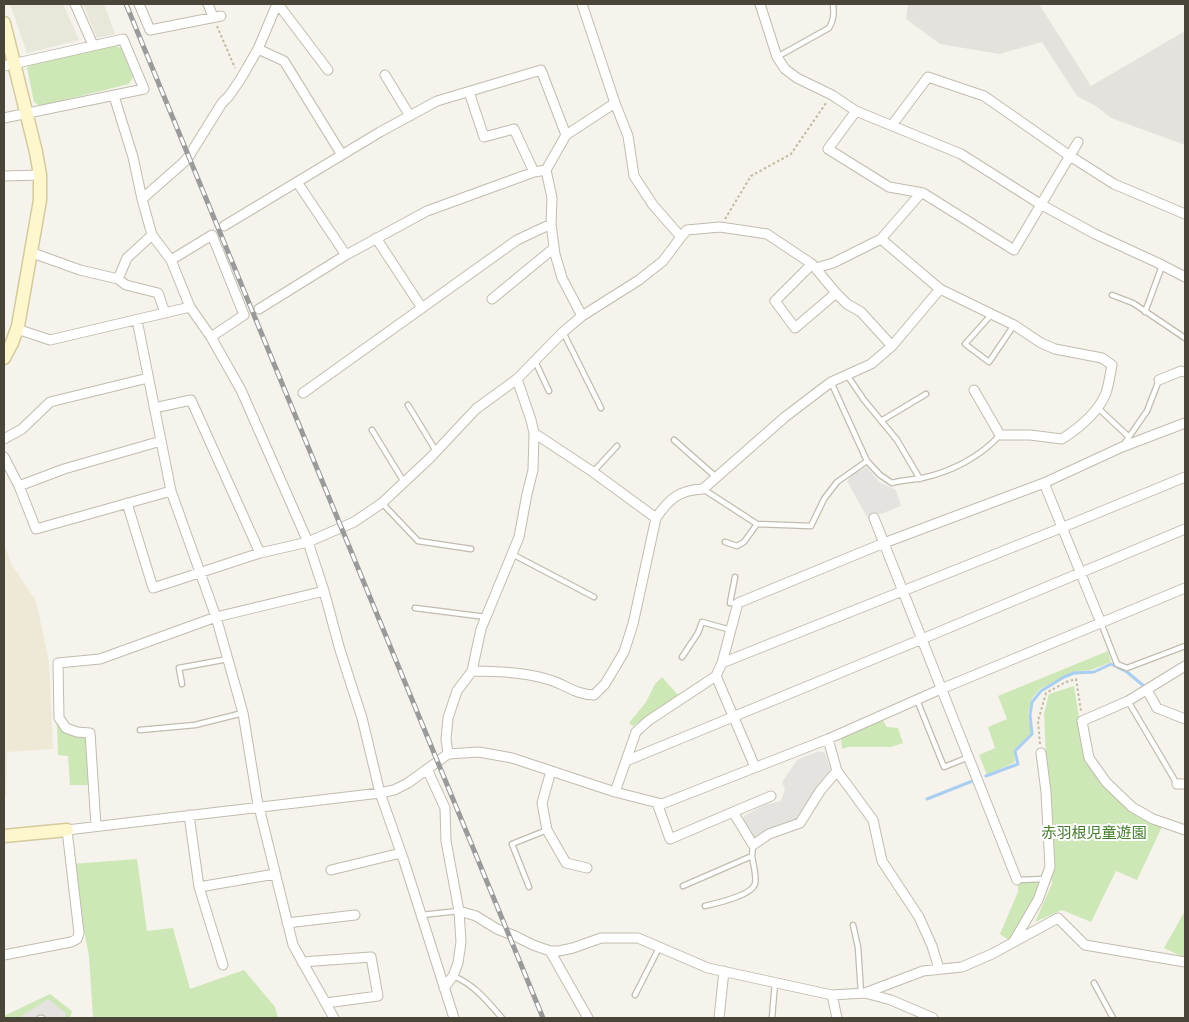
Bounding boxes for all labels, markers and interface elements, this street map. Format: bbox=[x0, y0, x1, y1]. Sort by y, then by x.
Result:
park label: 赤羽根児童遊園 bbox=[1042, 825, 1146, 843]

